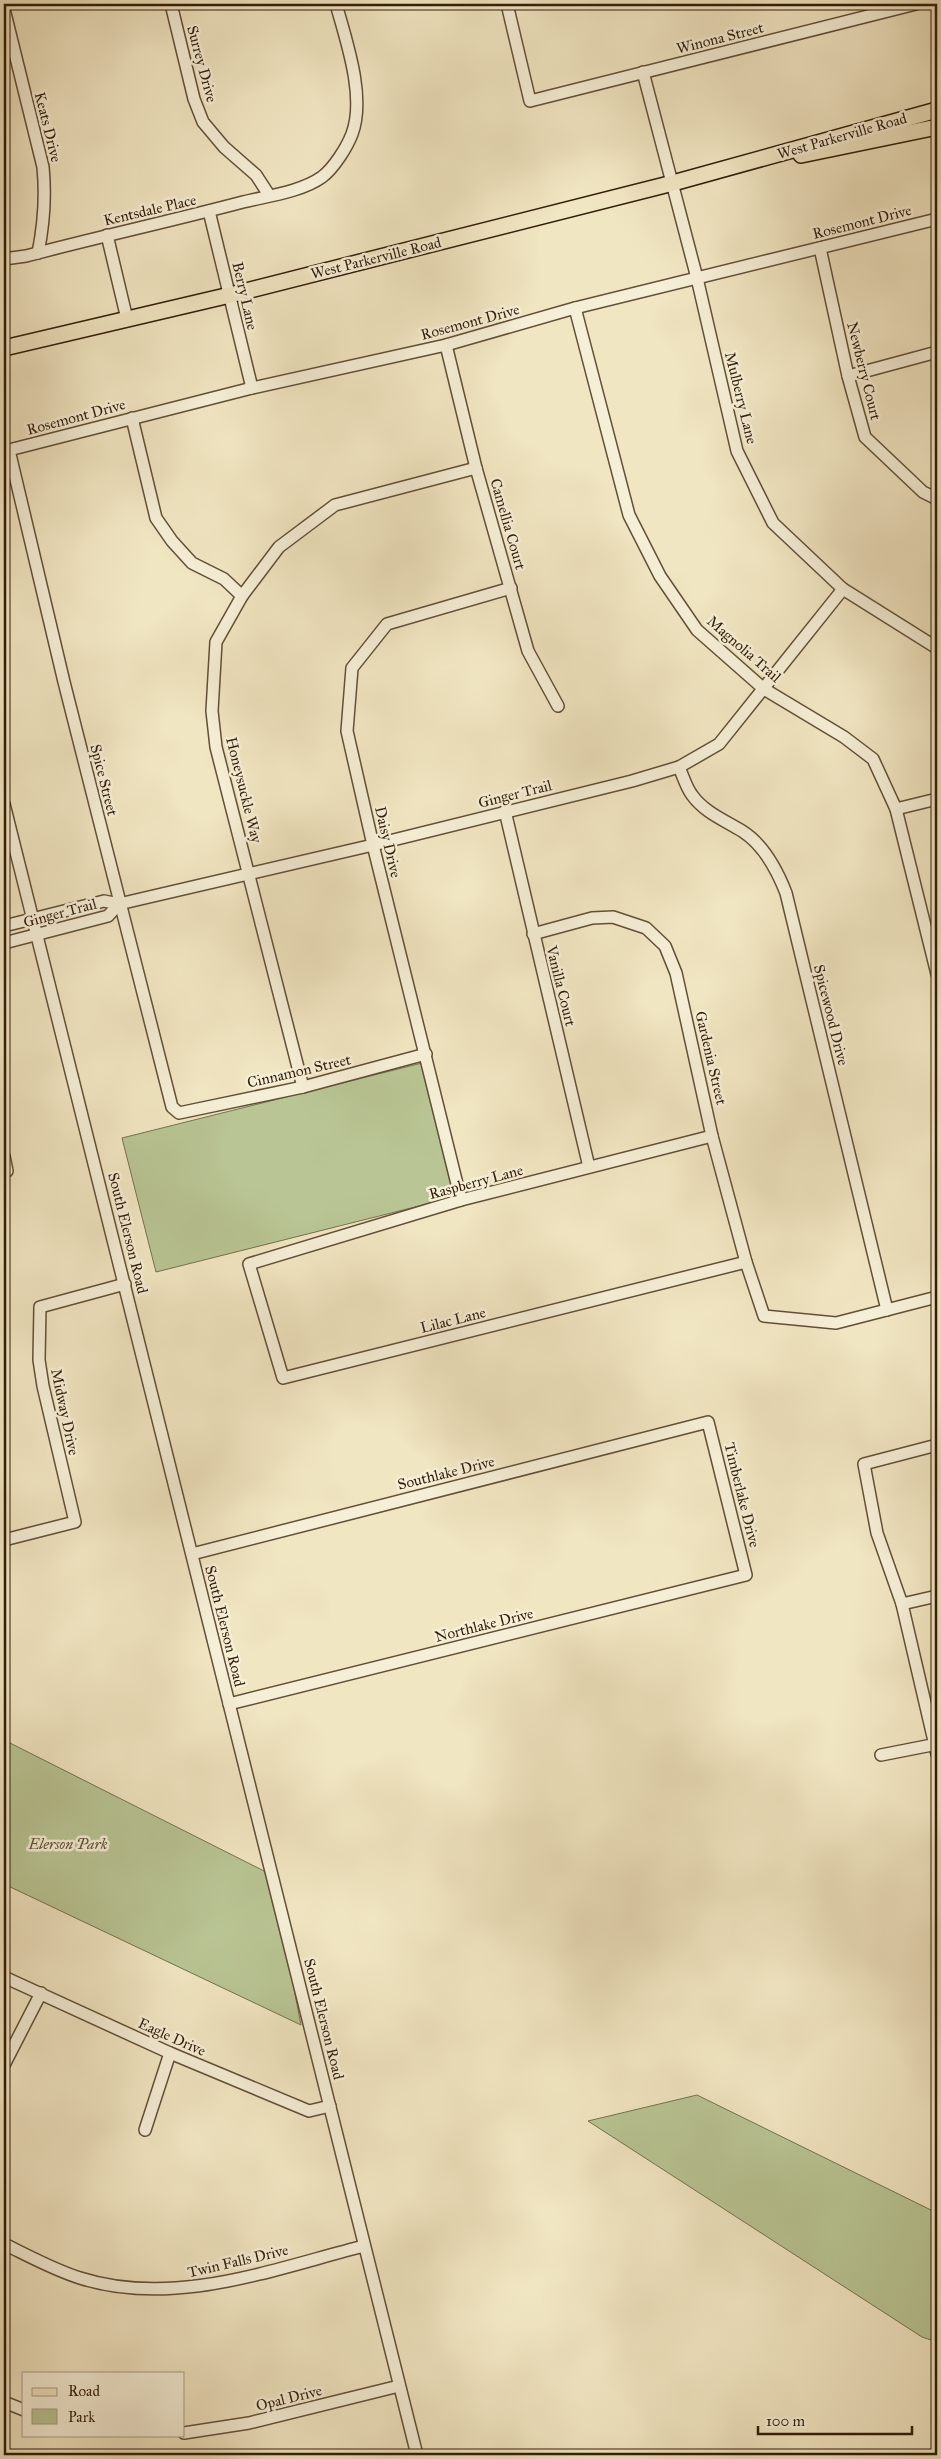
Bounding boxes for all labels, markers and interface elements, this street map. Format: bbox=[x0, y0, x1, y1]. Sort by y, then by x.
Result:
street label: Winona Street bbox=[675, 18, 766, 58]
street label: Surrey Drive bbox=[183, 24, 221, 104]
street label: Keats Drive bbox=[31, 90, 65, 164]
street label: West Parkerville Road bbox=[775, 109, 909, 163]
street label: Kentsdale Place bbox=[102, 191, 198, 229]
street label: Rosemont Drive bbox=[811, 201, 913, 243]
street label: West Parkerville Road bbox=[309, 233, 444, 283]
street label: Berry Lane bbox=[228, 260, 262, 332]
street label: Rosemont Drive bbox=[419, 300, 521, 344]
street label: Newberry Court bbox=[843, 320, 885, 423]
street label: Mulberry Lane bbox=[721, 350, 761, 446]
street label: Rosemont Drive bbox=[25, 395, 127, 439]
street label: Camellia Court bbox=[486, 476, 530, 572]
street label: Magnolia Trail bbox=[703, 612, 785, 687]
street label: Honeysuckle Way bbox=[222, 735, 266, 846]
street label: Spice Street bbox=[86, 742, 122, 818]
street label: Ginger Trail bbox=[476, 776, 555, 812]
street label: Daisy Drive bbox=[371, 805, 405, 879]
street label: Ginger Trail bbox=[21, 894, 100, 931]
street label: Vanilla Court bbox=[542, 943, 580, 1029]
street label: Spicewood Drive bbox=[810, 963, 852, 1067]
street label: Gardenia Street bbox=[691, 1009, 731, 1107]
street label: Cinnamon Street bbox=[245, 1050, 353, 1092]
street label: Raspberry Lane bbox=[427, 1161, 525, 1203]
street label: South Elerson Road bbox=[104, 1171, 152, 1296]
street label: Lilac Lane bbox=[418, 1303, 488, 1337]
street label: Midway Drive bbox=[47, 1367, 83, 1457]
street label: Timberlake Drive bbox=[720, 1441, 764, 1549]
street label: Southlake Drive bbox=[396, 1452, 496, 1494]
street label: South Elerson Road bbox=[201, 1564, 249, 1689]
street label: Northlake Drive bbox=[433, 1604, 535, 1646]
park label: Elerson Park bbox=[28, 1835, 108, 1853]
street label: South Elerson Road bbox=[300, 1957, 348, 2082]
street label: Eagle Drive bbox=[135, 2014, 209, 2060]
street label: Twin Falls Drive bbox=[186, 2241, 290, 2281]
legend bbox=[22, 2372, 185, 2436]
street label: Opal Drive bbox=[254, 2381, 324, 2415]
text: Road bbox=[68, 2382, 100, 2400]
scale bar bbox=[758, 2404, 912, 2436]
text: Park bbox=[68, 2408, 95, 2426]
text: 100 m bbox=[766, 2412, 806, 2430]

